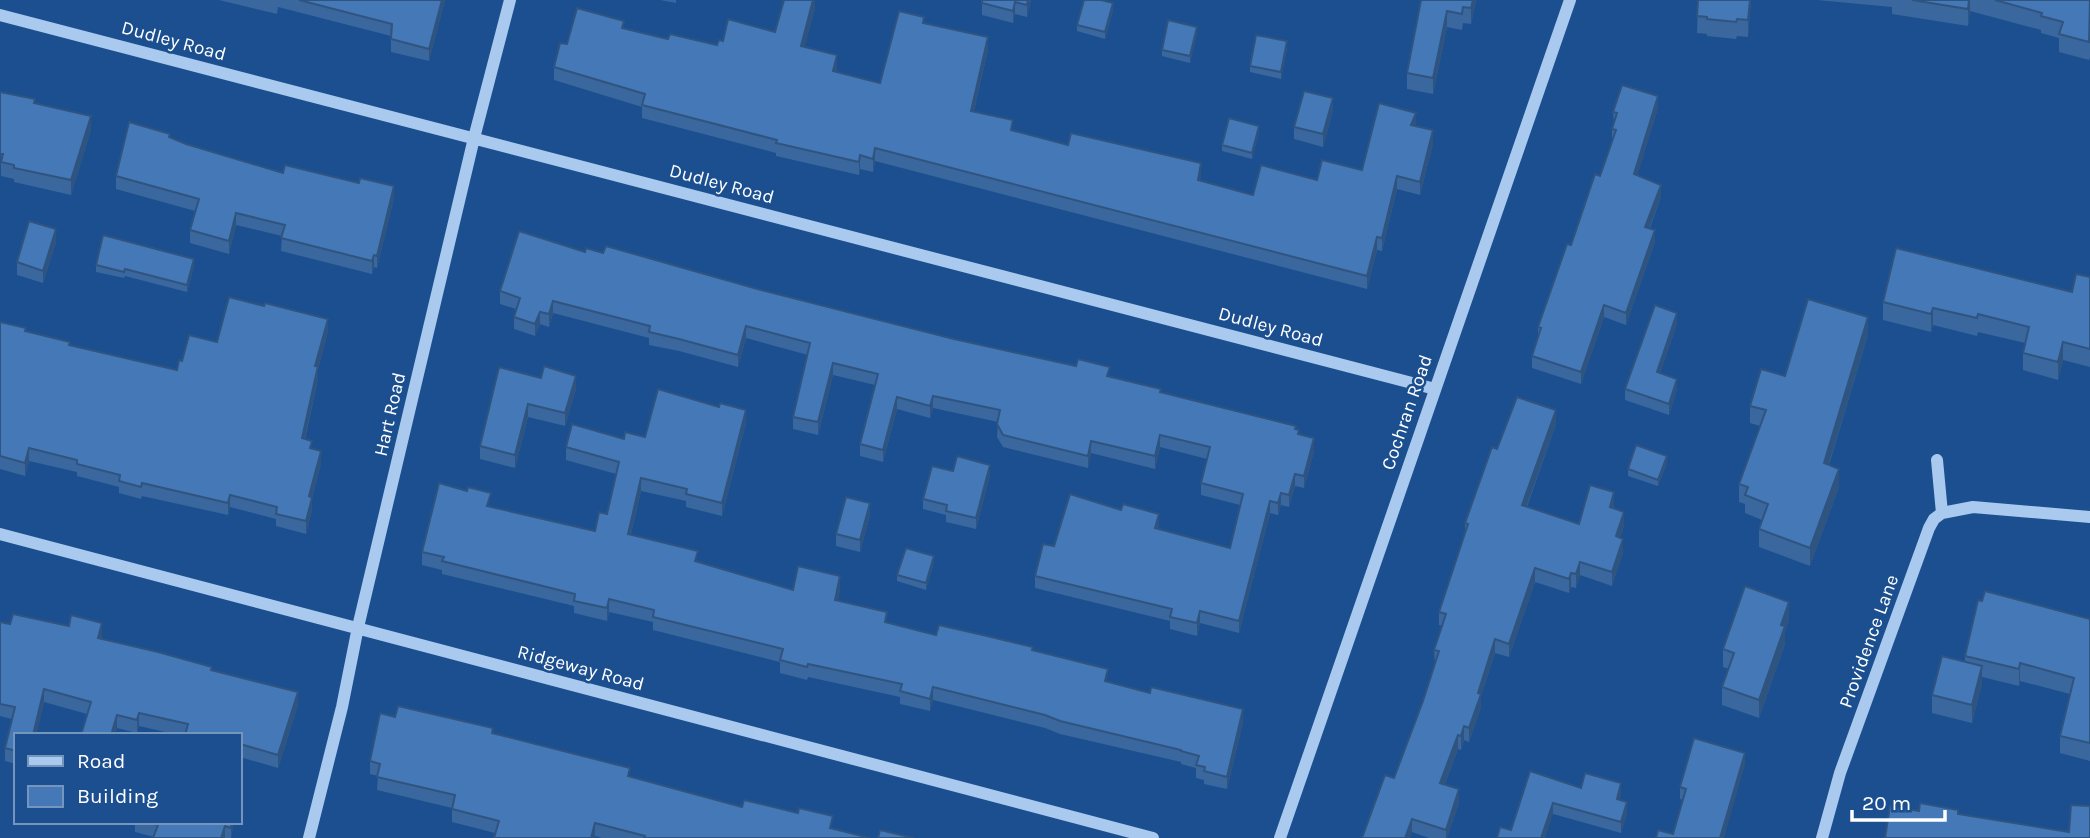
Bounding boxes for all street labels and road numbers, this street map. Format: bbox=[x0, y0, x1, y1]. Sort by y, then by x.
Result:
street label: Dudley Road bbox=[119, 16, 228, 66]
street label: Dudley Road bbox=[667, 159, 776, 209]
street label: Dudley Road bbox=[1216, 302, 1325, 352]
street label: Cochran Road bbox=[1377, 352, 1437, 473]
street label: Hart Road bbox=[370, 370, 410, 458]
street label: Providence Lane bbox=[1835, 572, 1903, 711]
street label: Ridgeway Road bbox=[515, 640, 647, 695]

